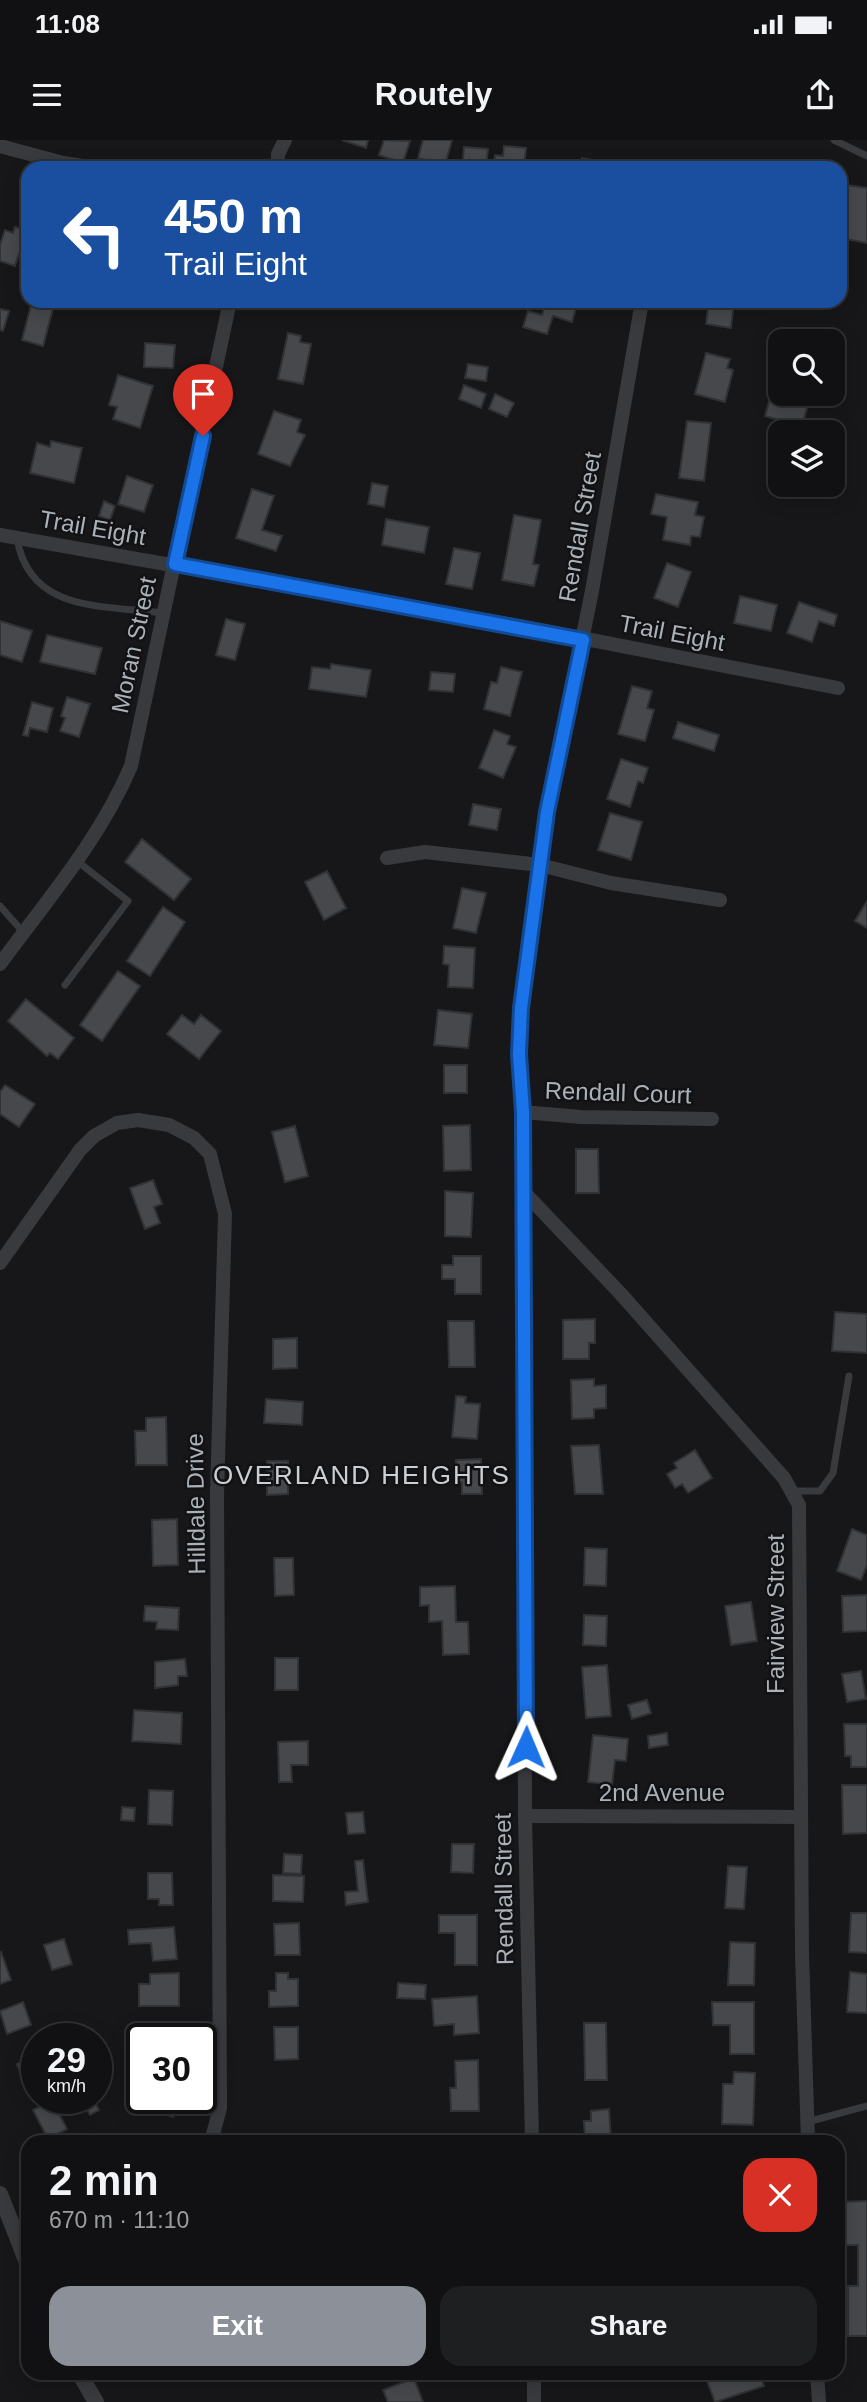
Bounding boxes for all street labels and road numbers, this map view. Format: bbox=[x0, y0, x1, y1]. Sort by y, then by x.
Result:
street label: Rendall Street bbox=[553, 449, 606, 604]
street label: Trail Eight bbox=[38, 505, 149, 550]
street label: Moran Street bbox=[106, 574, 161, 716]
street label: Trail Eight bbox=[617, 609, 728, 656]
street label: Rendall Court bbox=[544, 1076, 692, 1109]
street label: Hilldale Drive bbox=[181, 1433, 210, 1575]
street label: Fairview Street bbox=[762, 1534, 789, 1694]
street label: 2nd Avenue bbox=[599, 1779, 725, 1806]
street label: Rendall Street bbox=[489, 1812, 518, 1965]

